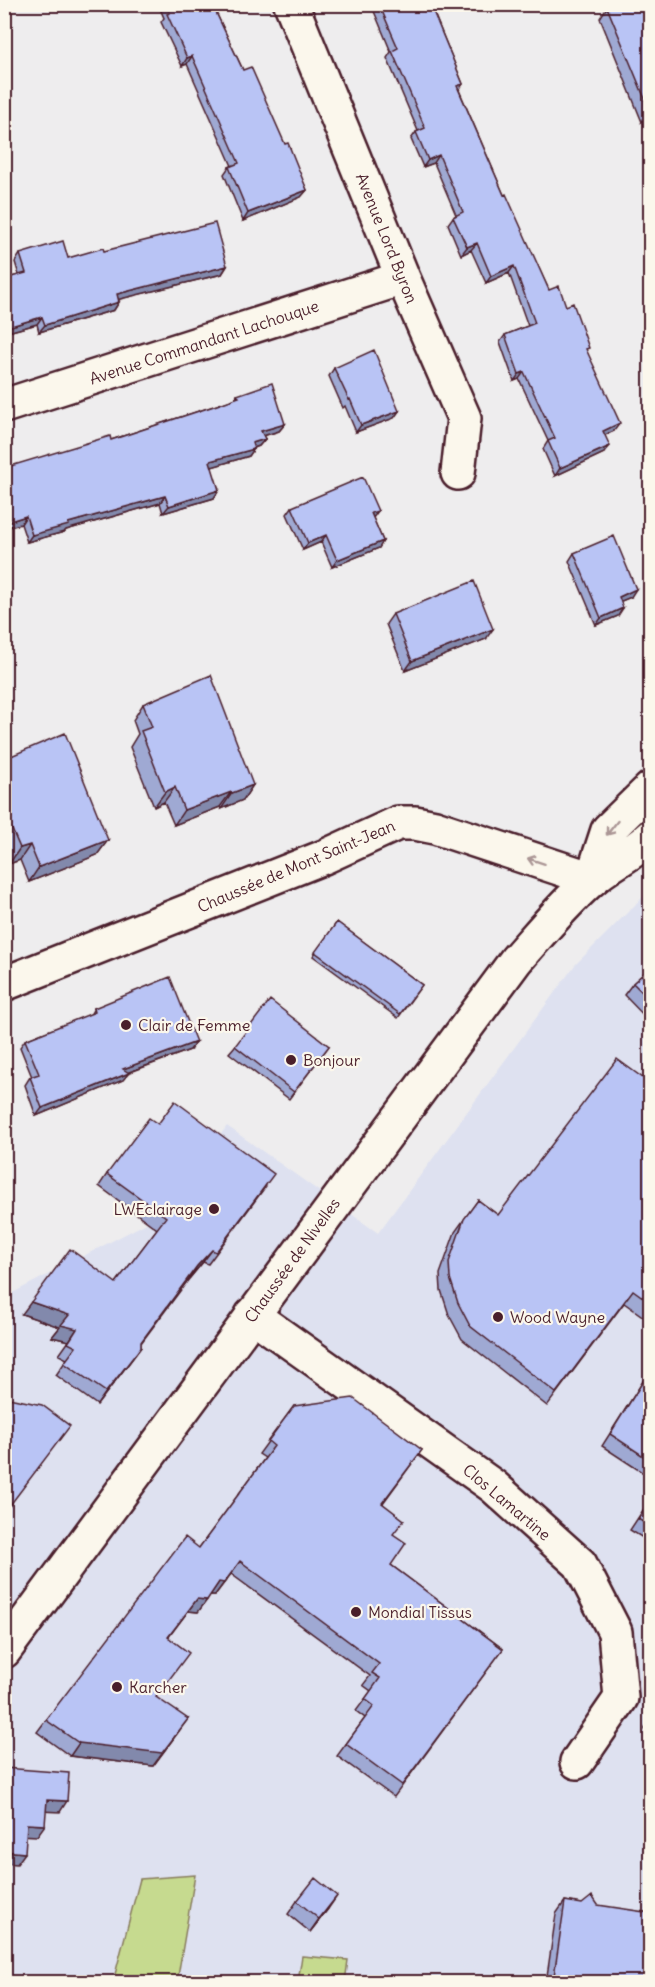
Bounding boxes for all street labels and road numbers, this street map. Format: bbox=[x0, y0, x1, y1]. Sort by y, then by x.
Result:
street label: Avenue Lord Byron bbox=[352, 170, 422, 306]
street label: Avenue Commandant Lachouque bbox=[87, 295, 321, 389]
street label: Chaussée de Mont Saint-Jean bbox=[194, 815, 398, 917]
street label: Chaussée de Nivelles bbox=[240, 1194, 344, 1326]
street label: Clos Lamartine bbox=[459, 1459, 555, 1545]

